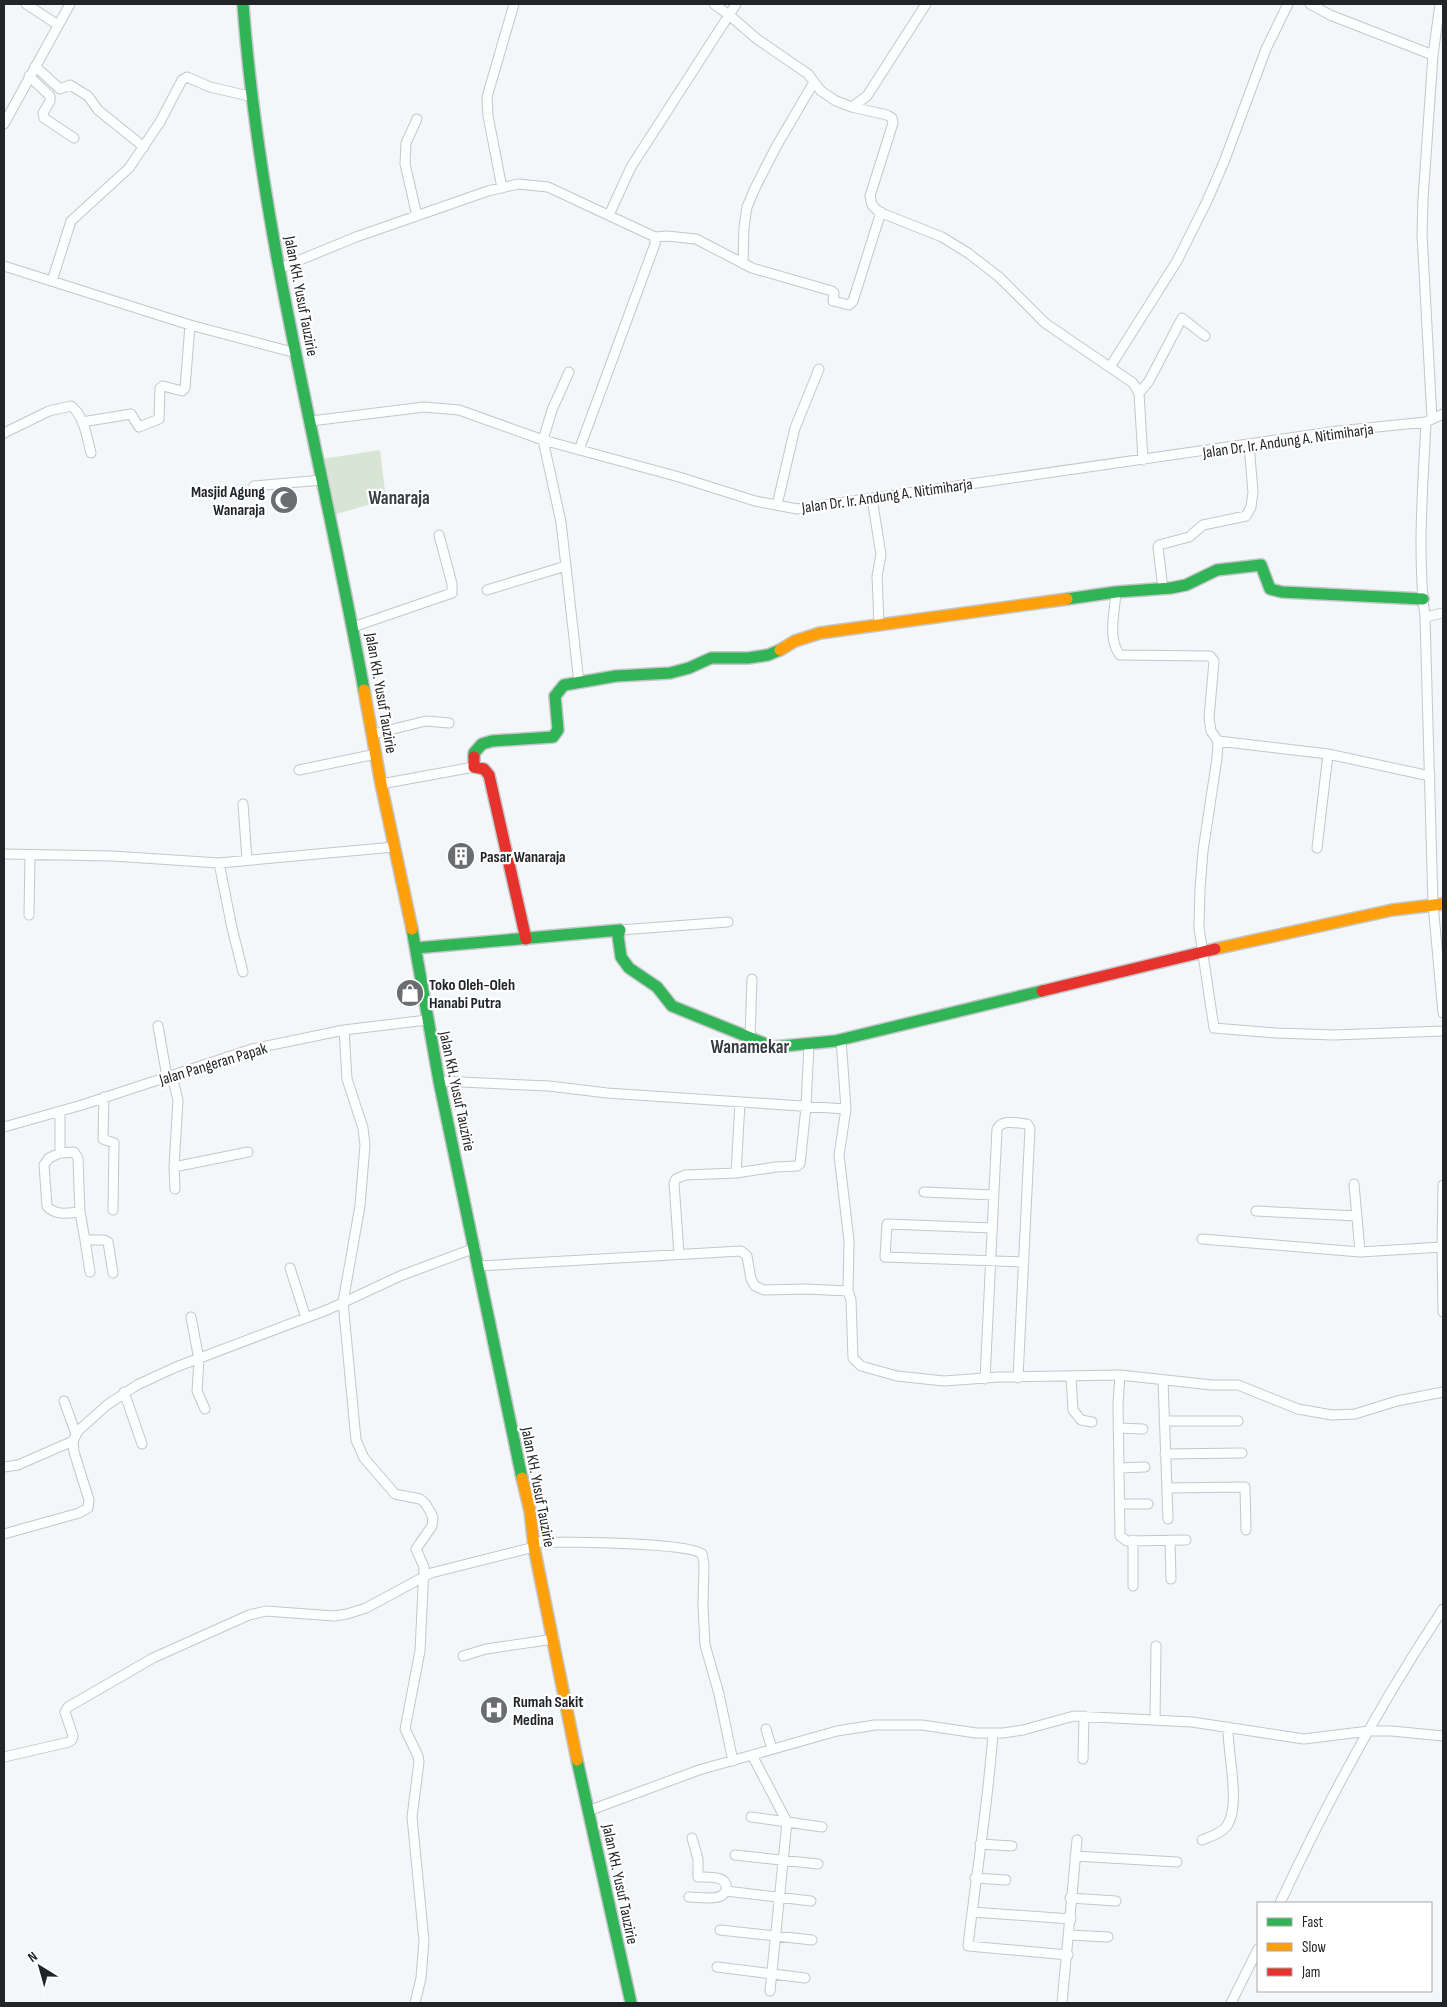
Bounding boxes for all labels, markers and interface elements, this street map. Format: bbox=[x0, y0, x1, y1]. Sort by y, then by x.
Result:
street label: Jalan KH. Yusuf Tauzirie bbox=[279, 234, 322, 358]
street label: Jalan Dr. Ir. Andung A. Nitimiharja bbox=[1201, 420, 1375, 463]
street label: Jalan Dr. Ir. Andung A. Nitimiharja bbox=[800, 475, 974, 518]
place label: Masjid Agung Wanaraja bbox=[191, 483, 265, 520]
mosque icon: Masjid Agung Wanaraja bbox=[269, 485, 299, 515]
district label: Wanaraja bbox=[368, 487, 430, 510]
street label: Jalan KH. Yusuf Tauzirie bbox=[360, 630, 400, 755]
building icon: Pasar Wanaraja bbox=[446, 841, 476, 871]
place label: Pasar Wanaraja bbox=[480, 848, 566, 867]
place label: Toko Oleh-Oleh Hanabi Putra bbox=[429, 976, 515, 1013]
shop icon: Toko Oleh-Oleh Hanabi Putra bbox=[395, 978, 425, 1008]
street label: Jalan KH. Yusuf Tauzirie bbox=[434, 1029, 479, 1153]
district label: Wanamekar bbox=[710, 1036, 790, 1059]
street label: Jalan Pangeran Papak bbox=[156, 1039, 270, 1090]
street label: Jalan KH. Yusuf Tauzirie bbox=[516, 1425, 559, 1549]
place label: Rumah Sakit Medina bbox=[513, 1693, 584, 1730]
hospital icon: Rumah Sakit Medina bbox=[479, 1695, 509, 1725]
street label: Jalan KH. Yusuf Tauzirie bbox=[597, 1822, 642, 1946]
legend bbox=[1257, 1902, 1432, 1992]
text: Fast bbox=[1302, 1913, 1324, 1932]
text: Slow bbox=[1302, 1938, 1326, 1957]
north arrow bbox=[15, 1942, 65, 1992]
text: N bbox=[24, 1948, 41, 1966]
text: Jam bbox=[1301, 1963, 1320, 1982]

